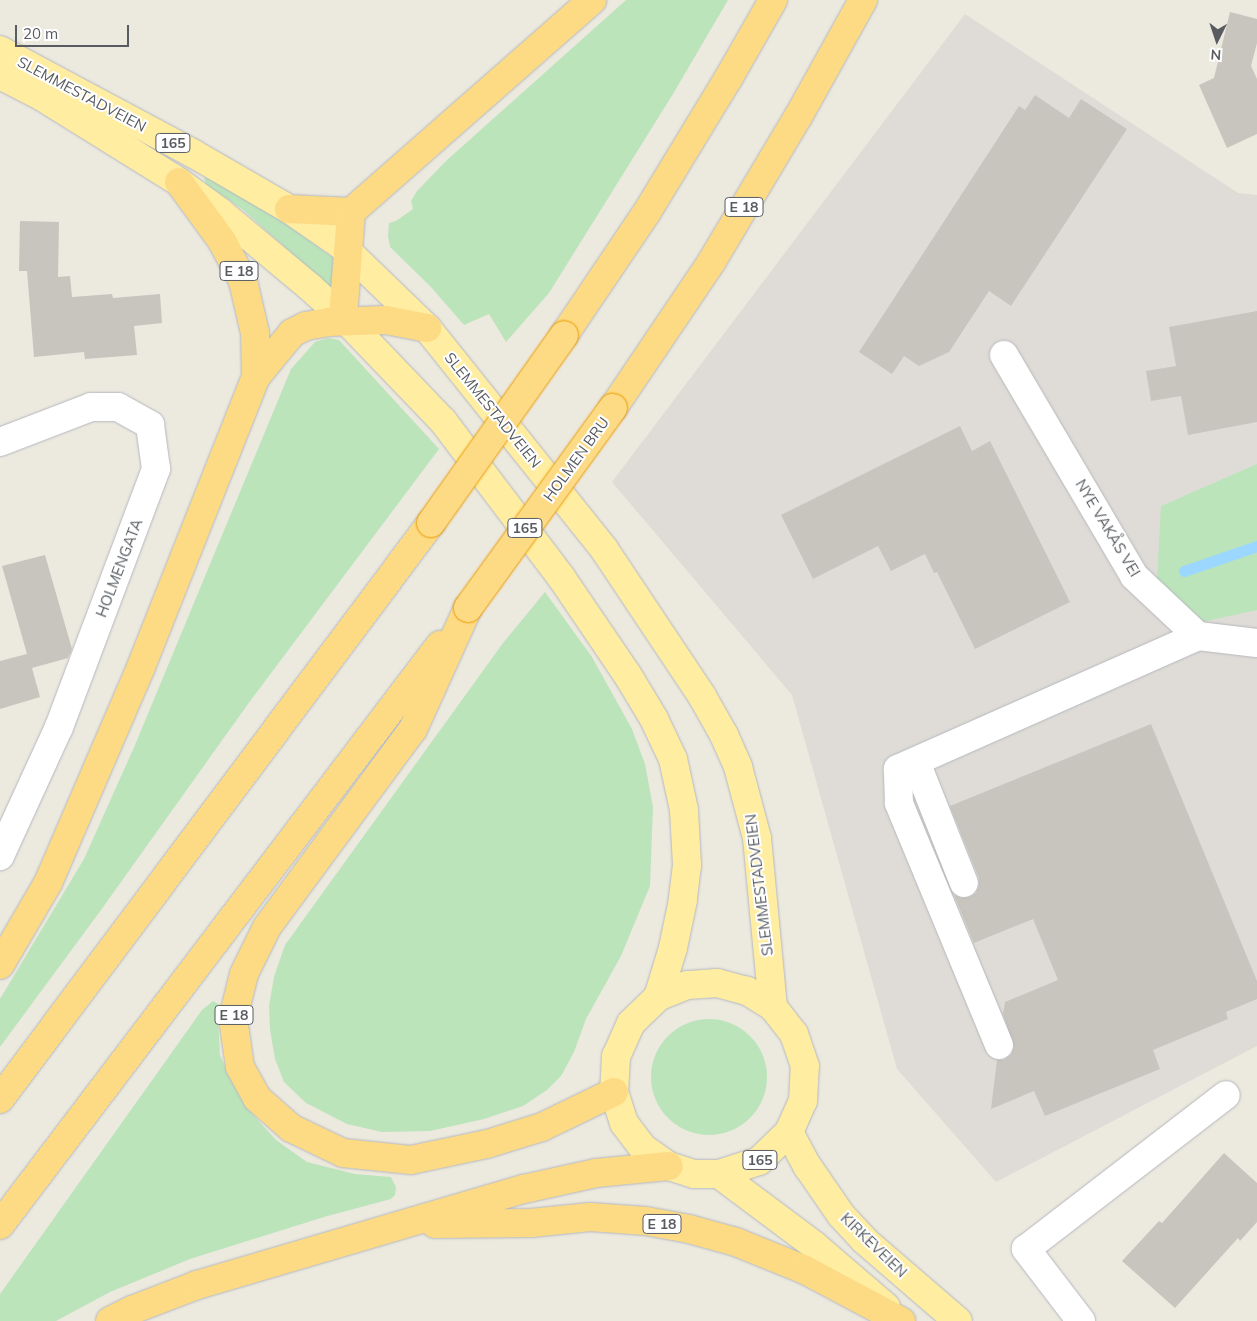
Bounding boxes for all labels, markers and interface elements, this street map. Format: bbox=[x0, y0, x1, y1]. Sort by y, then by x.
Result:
scale bar bbox=[18, 15, 131, 47]
north arrow bbox=[1192, 15, 1242, 65]
text: 20 m bbox=[23, 24, 58, 43]
text: N bbox=[1210, 46, 1222, 64]
street label: SLEMMESTADVEIEN bbox=[15, 52, 149, 136]
road number: 165 bbox=[154, 132, 192, 154]
road number: E 18 bbox=[724, 196, 764, 218]
road number: E 18 bbox=[219, 260, 259, 282]
street label: SLEMMESTADVEIEN bbox=[441, 349, 545, 471]
street label: HOLMEN BRU bbox=[539, 413, 613, 505]
street label: NYE VAKÅS VEI bbox=[1072, 476, 1144, 580]
street label: HOLMENGATA bbox=[92, 516, 146, 620]
road number: 165 bbox=[506, 516, 544, 540]
street label: SLEMMESTADVEIEN bbox=[741, 813, 777, 957]
road number: E 18 bbox=[214, 1004, 254, 1026]
road number: 165 bbox=[741, 1148, 779, 1172]
street label: KIRKEVEIEN bbox=[837, 1209, 911, 1281]
road number: E 18 bbox=[642, 1212, 682, 1236]

